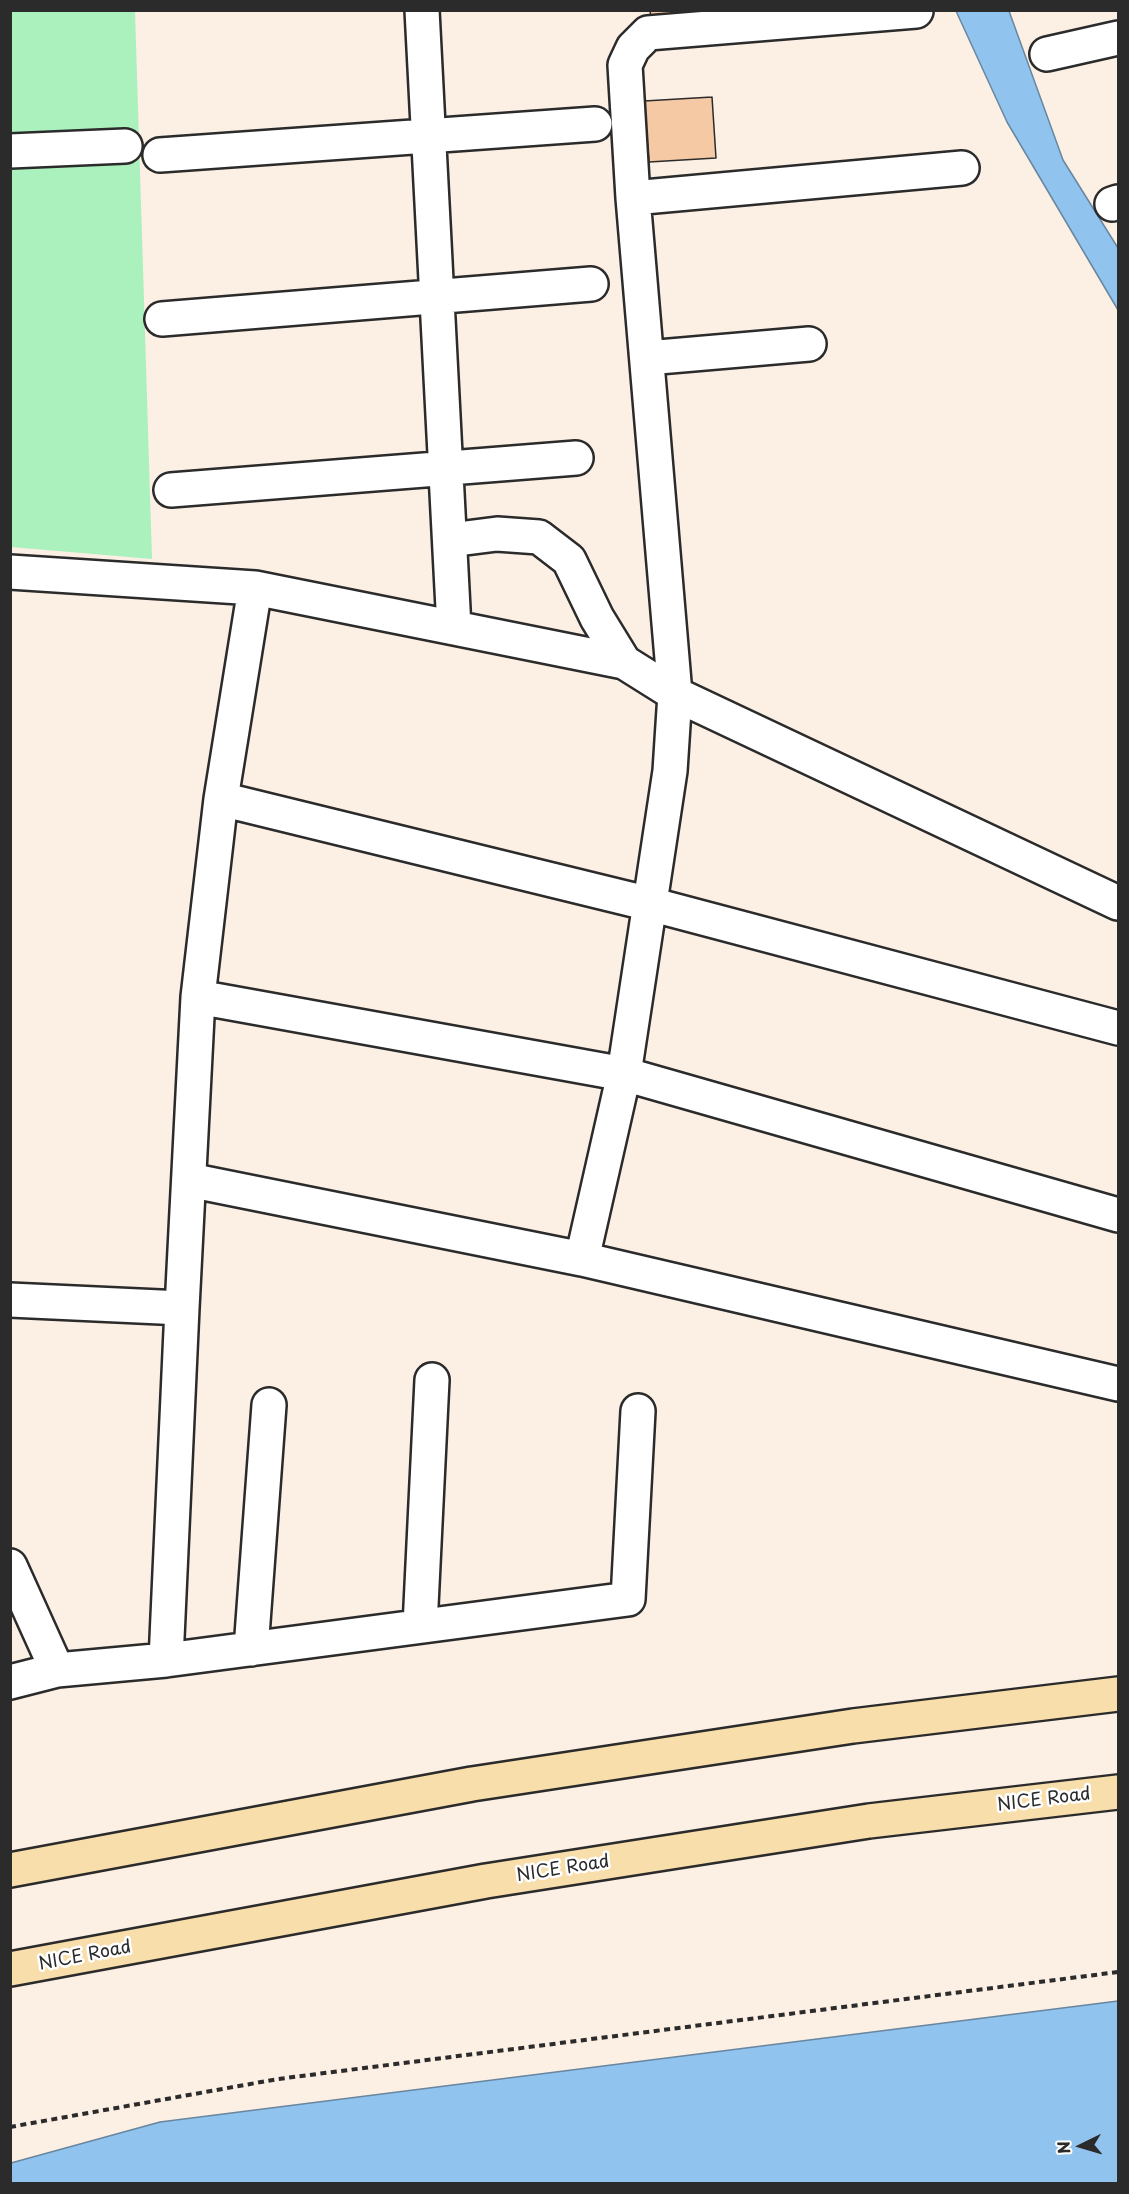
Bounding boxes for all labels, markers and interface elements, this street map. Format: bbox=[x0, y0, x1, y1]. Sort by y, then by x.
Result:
street label: NICE Road bbox=[996, 1784, 1092, 1816]
street label: NICE Road bbox=[515, 1851, 611, 1887]
street label: NICE Road bbox=[37, 1936, 133, 1976]
north arrow bbox=[1051, 2116, 1111, 2176]
text: N bbox=[1051, 2140, 1076, 2155]

